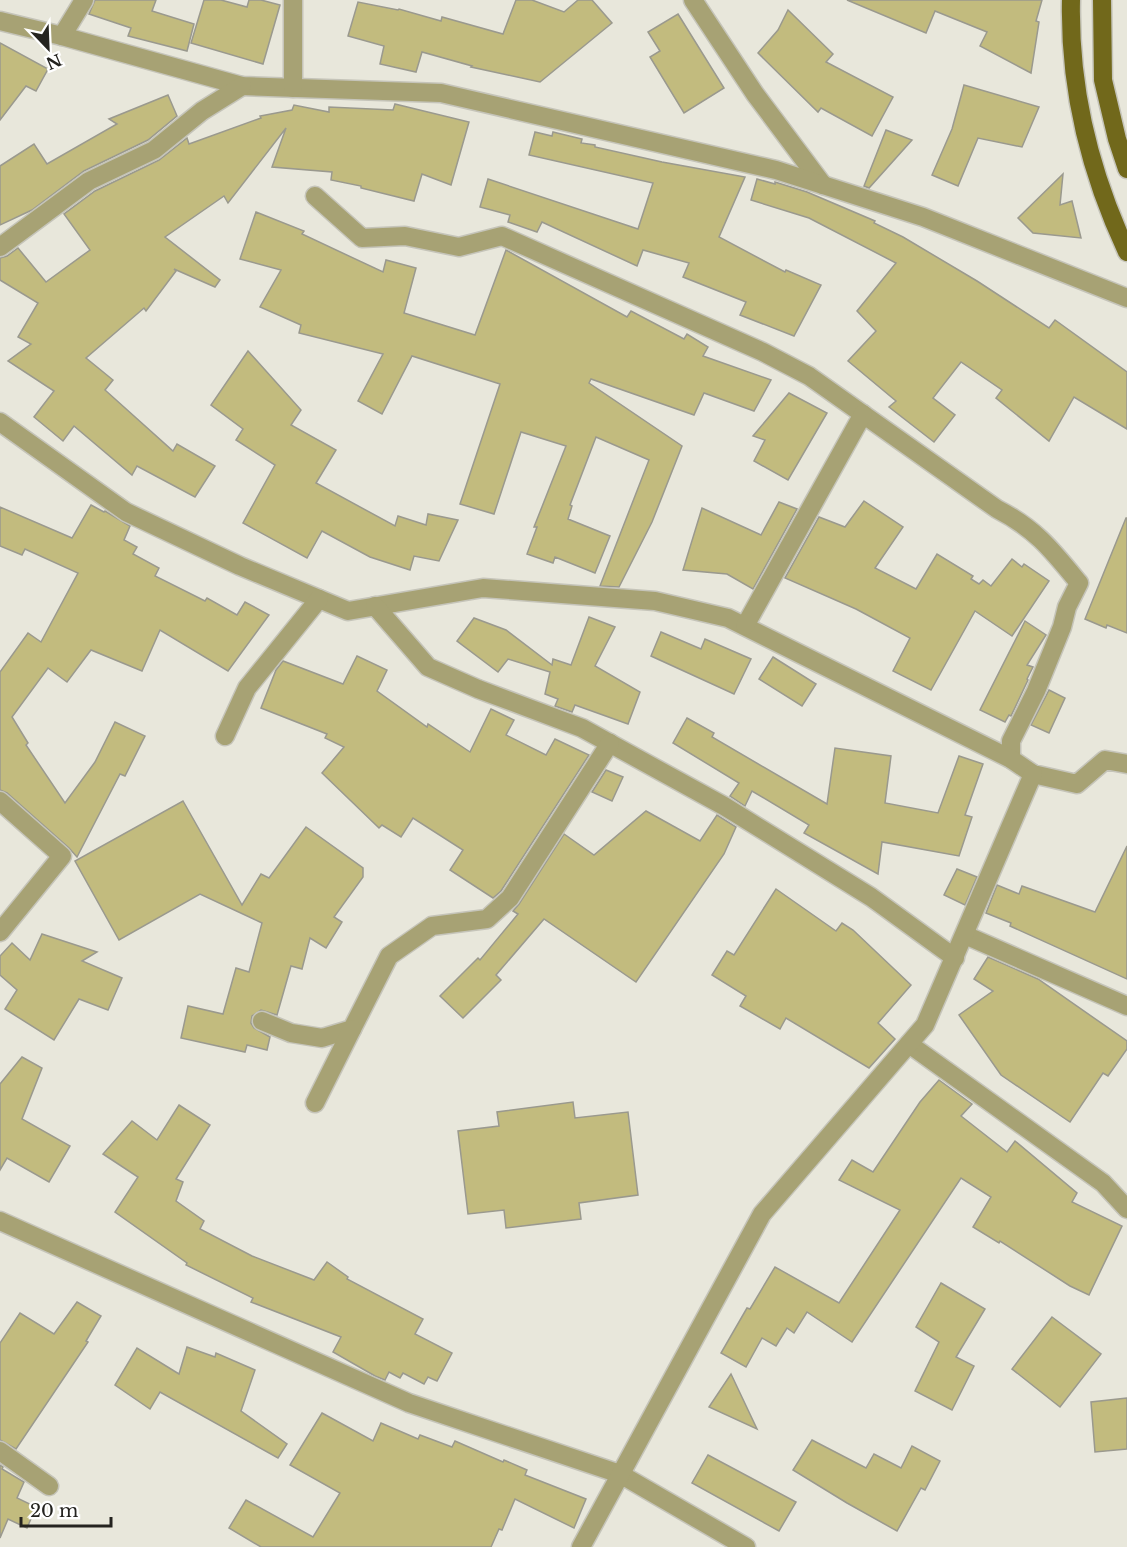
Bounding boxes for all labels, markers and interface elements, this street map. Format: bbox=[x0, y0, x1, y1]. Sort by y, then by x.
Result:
north arrow bbox=[18, 18, 78, 78]
text: N bbox=[43, 50, 65, 74]
scale bar bbox=[21, 1490, 111, 1528]
text: 20 m bbox=[30, 1500, 78, 1522]

